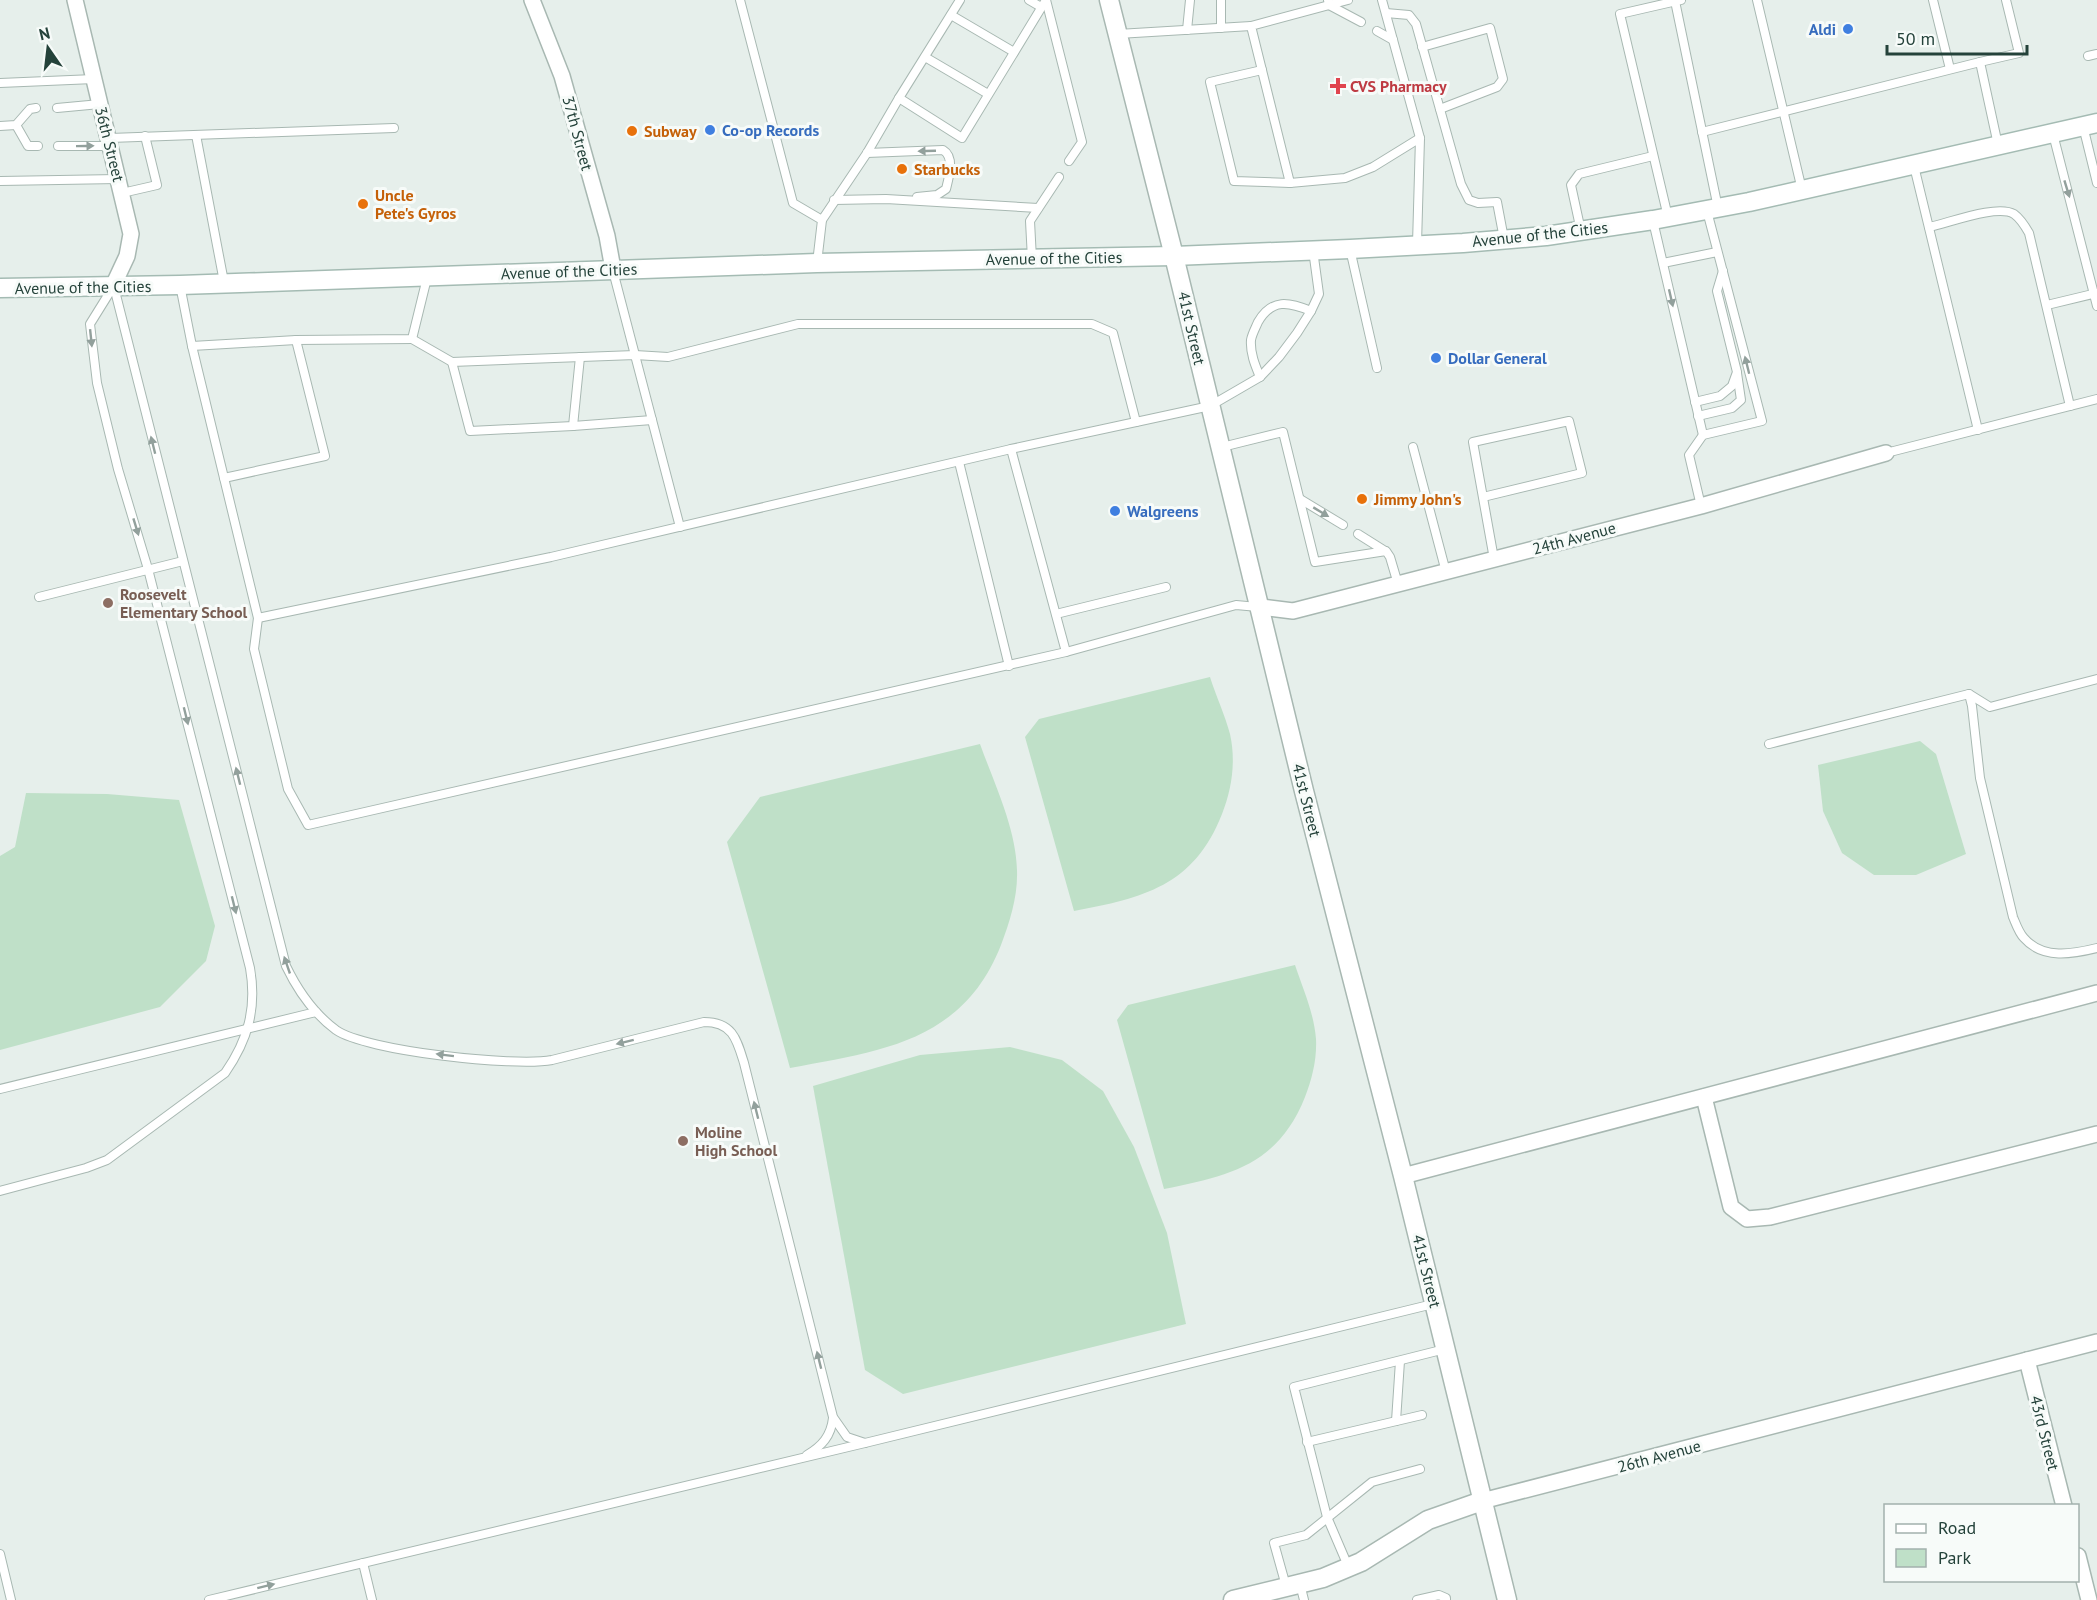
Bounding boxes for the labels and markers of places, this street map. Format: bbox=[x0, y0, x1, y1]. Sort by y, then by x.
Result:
place label: Aldi bbox=[1809, 19, 1836, 39]
marker: Aldi bbox=[1841, 22, 1855, 36]
place label: CVS Pharmacy bbox=[1350, 76, 1447, 96]
marker: CVS Pharmacy bbox=[1331, 79, 1345, 93]
place label: Co-op Records bbox=[722, 120, 819, 140]
place label: Subway bbox=[644, 121, 697, 141]
marker: Co-op Records bbox=[703, 123, 717, 137]
marker: Subway bbox=[625, 124, 639, 138]
place label: Starbucks bbox=[914, 159, 981, 179]
marker: Starbucks bbox=[895, 162, 909, 176]
place label: Uncle Pete's Gyros bbox=[375, 185, 457, 223]
marker: Uncle Pete's Gyros bbox=[356, 197, 370, 211]
place label: Dollar General bbox=[1448, 348, 1547, 368]
marker: Dollar General bbox=[1429, 351, 1443, 365]
place label: Jimmy John's bbox=[1373, 489, 1462, 509]
marker: Jimmy John's bbox=[1355, 492, 1369, 506]
place label: Walgreens bbox=[1127, 501, 1199, 521]
marker: Walgreens bbox=[1108, 504, 1122, 518]
place label: Roosevelt Elementary School bbox=[120, 584, 247, 622]
marker: Roosevelt Elementary School bbox=[101, 596, 115, 610]
place label: Moline High School bbox=[695, 1122, 777, 1160]
marker: Moline High School bbox=[676, 1134, 690, 1148]

